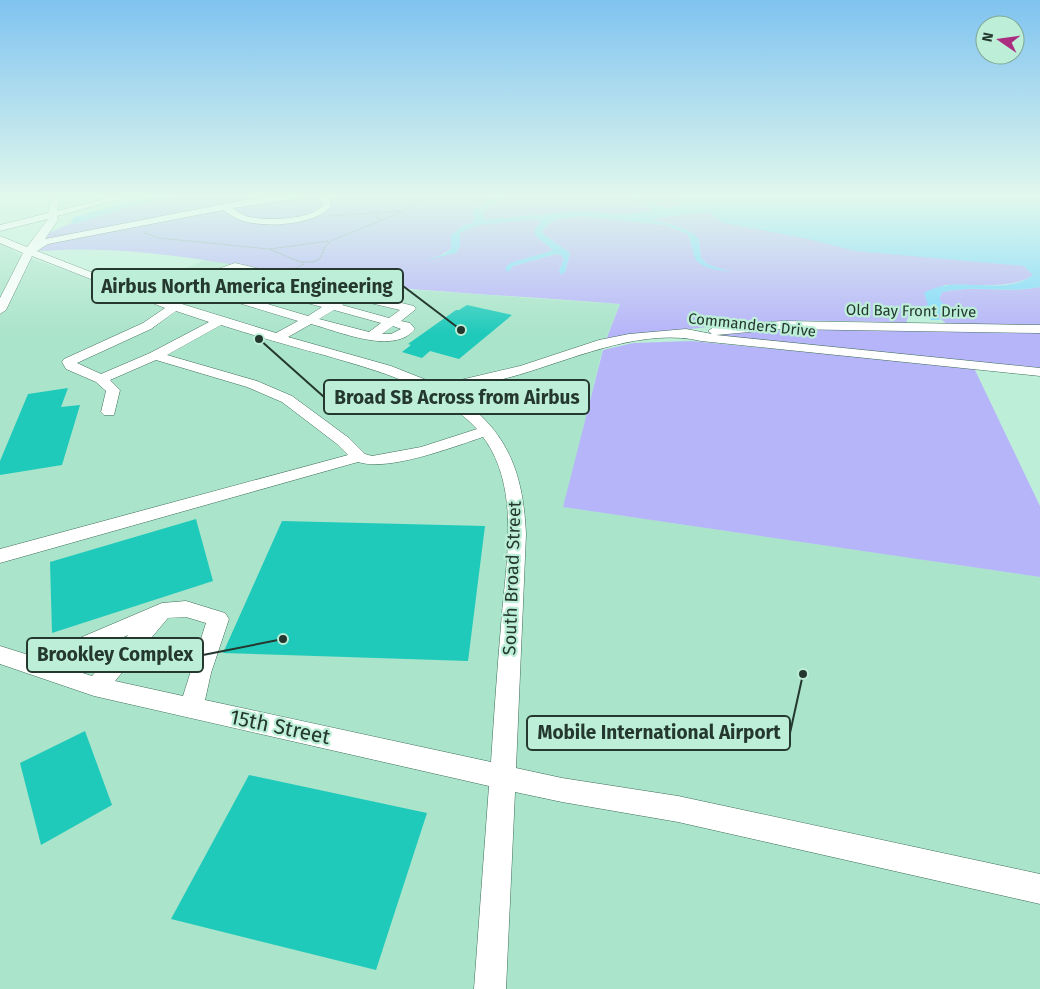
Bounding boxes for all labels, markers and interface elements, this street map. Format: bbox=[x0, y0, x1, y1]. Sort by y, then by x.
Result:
north arrow bbox=[975, 15, 1025, 65]
text: N bbox=[978, 31, 997, 44]
callout: Airbus North America Engineering bbox=[92, 269, 403, 303]
text: Airbus North America Engineering bbox=[100, 275, 393, 298]
street label: Old Bay Front Drive bbox=[846, 301, 976, 321]
street label: Commanders Drive bbox=[687, 309, 817, 341]
callout: Broad SB Across from Airbus bbox=[324, 380, 589, 414]
text: Broad SB Across from Airbus bbox=[334, 386, 580, 409]
street label: South Broad Street bbox=[498, 500, 526, 656]
callout: Brookley Complex bbox=[27, 638, 203, 672]
text: Brookley Complex bbox=[37, 643, 193, 666]
street label: 15th Street bbox=[227, 704, 333, 750]
callout: Mobile International Airport bbox=[527, 716, 790, 750]
text: Mobile International Airport bbox=[538, 721, 781, 744]

